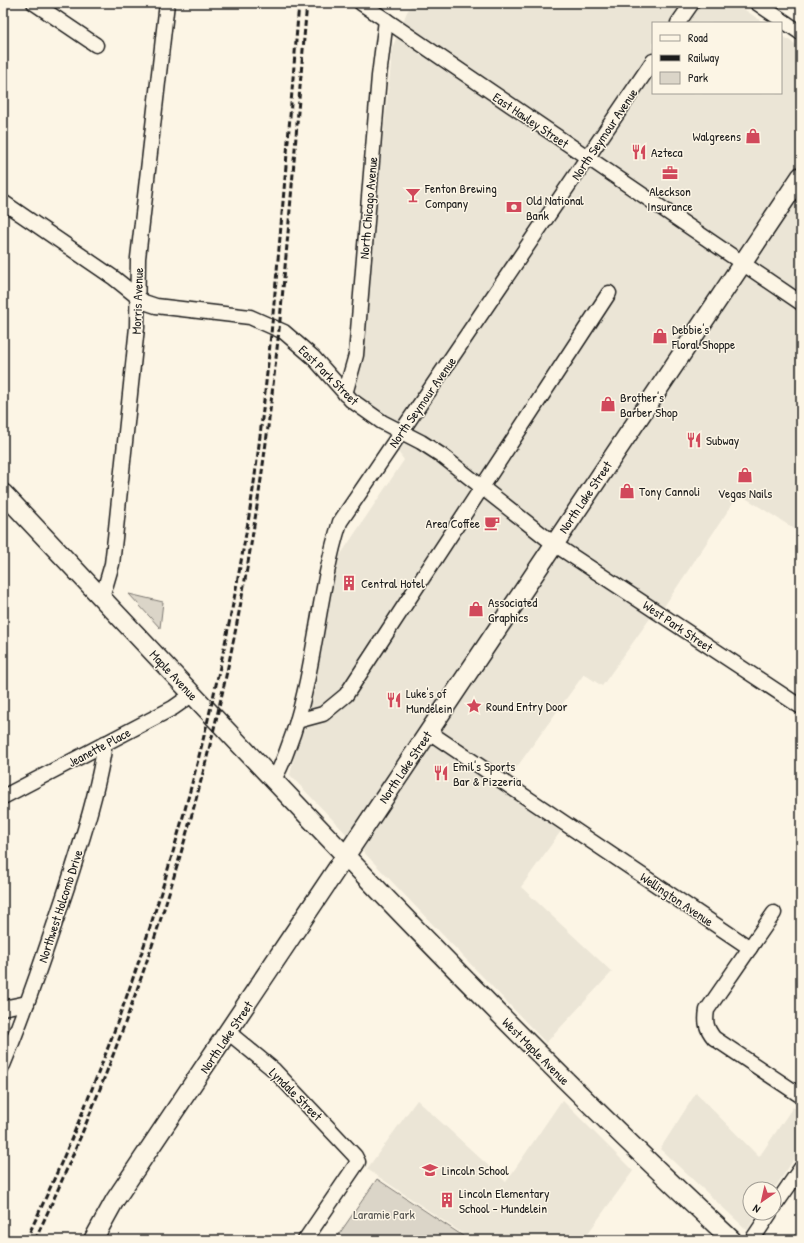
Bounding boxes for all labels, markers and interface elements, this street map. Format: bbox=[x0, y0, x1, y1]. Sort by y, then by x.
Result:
legend bbox=[652, 22, 782, 94]
text: Road bbox=[688, 29, 708, 46]
text: Railway bbox=[688, 49, 719, 66]
text: Park bbox=[688, 69, 708, 86]
street label: North Seymour Avenue bbox=[567, 85, 641, 183]
street label: East Hawley Street bbox=[490, 88, 573, 152]
place label: Walgreens bbox=[692, 127, 741, 145]
shop icon: Walgreens bbox=[744, 127, 762, 145]
restaurant icon: Azteca bbox=[630, 143, 648, 161]
place label: Azteca bbox=[651, 143, 683, 161]
street label: North Chicago Avenue bbox=[355, 156, 381, 260]
office icon: Aleckson Insurance bbox=[661, 164, 679, 182]
place label: Fenton Brewing Company bbox=[424, 179, 497, 212]
place label: Aleckson Insurance bbox=[647, 182, 693, 215]
bar icon: Fenton Brewing Company bbox=[404, 186, 422, 204]
place label: Old National Bank bbox=[526, 191, 584, 224]
bank icon: Old National Bank bbox=[505, 198, 523, 216]
street label: Morris Avenue bbox=[127, 267, 147, 335]
place label: Debbie's Floral Shoppe bbox=[671, 320, 735, 353]
shop icon: Debbie's Floral Shoppe bbox=[651, 327, 669, 345]
street label: East Park Street bbox=[295, 341, 363, 409]
street label: North Seymour Avenue bbox=[384, 353, 460, 451]
place label: Brother's Barber Shop bbox=[620, 388, 678, 421]
shop icon: Brother's Barber Shop bbox=[599, 395, 617, 413]
restaurant icon: Subway bbox=[685, 431, 703, 449]
place label: Subway bbox=[706, 431, 740, 449]
street label: North Lake Street bbox=[554, 457, 616, 537]
shop icon: Vegas Nails bbox=[736, 466, 754, 484]
shop icon: Tony Cannoli bbox=[618, 482, 636, 500]
place label: Tony Cannoli bbox=[639, 482, 700, 500]
place label: Vegas Nails bbox=[718, 484, 772, 502]
place label: Area Coffee bbox=[426, 514, 480, 532]
cafe icon: Area Coffee bbox=[483, 514, 501, 532]
building icon: Central Hotel bbox=[340, 574, 358, 592]
place label: Central Hotel bbox=[361, 574, 425, 592]
place label: Associated Graphics bbox=[488, 593, 537, 626]
street label: West Park Street bbox=[640, 596, 717, 656]
shop icon: Associated Graphics bbox=[467, 600, 485, 618]
street label: Maple Avenue bbox=[146, 646, 202, 704]
place label: Luke's of Mundelein bbox=[406, 684, 453, 717]
restaurant icon: Luke's of Mundelein bbox=[385, 691, 403, 709]
place icon: Round Entry Door bbox=[465, 697, 483, 715]
place label: Round Entry Door bbox=[486, 697, 568, 715]
street label: Jeanette Place bbox=[65, 723, 133, 771]
street label: North Lake Street bbox=[374, 727, 436, 807]
place label: Emil's Sports Bar & Pizzeria bbox=[453, 757, 521, 790]
restaurant icon: Emil's Sports Bar & Pizzeria bbox=[432, 764, 450, 782]
street label: Northwest Holcomb Drive bbox=[33, 847, 87, 965]
street label: Wellington Avenue bbox=[637, 868, 717, 930]
street label: North Lake Street bbox=[195, 997, 257, 1077]
street label: West Maple Avenue bbox=[498, 1013, 574, 1089]
street label: Lyndale Street bbox=[266, 1064, 327, 1125]
school or university icon: Lincoln School bbox=[421, 1161, 439, 1179]
place label: Lincoln School bbox=[442, 1161, 509, 1179]
north arrow bbox=[742, 1181, 782, 1221]
place label: Lincoln Elementary School - Mundelein bbox=[459, 1184, 550, 1217]
building icon: Lincoln Elementary School - Mundelein bbox=[438, 1191, 456, 1209]
text: N bbox=[750, 1202, 763, 1217]
park label: Laramie Park bbox=[353, 1205, 415, 1223]

